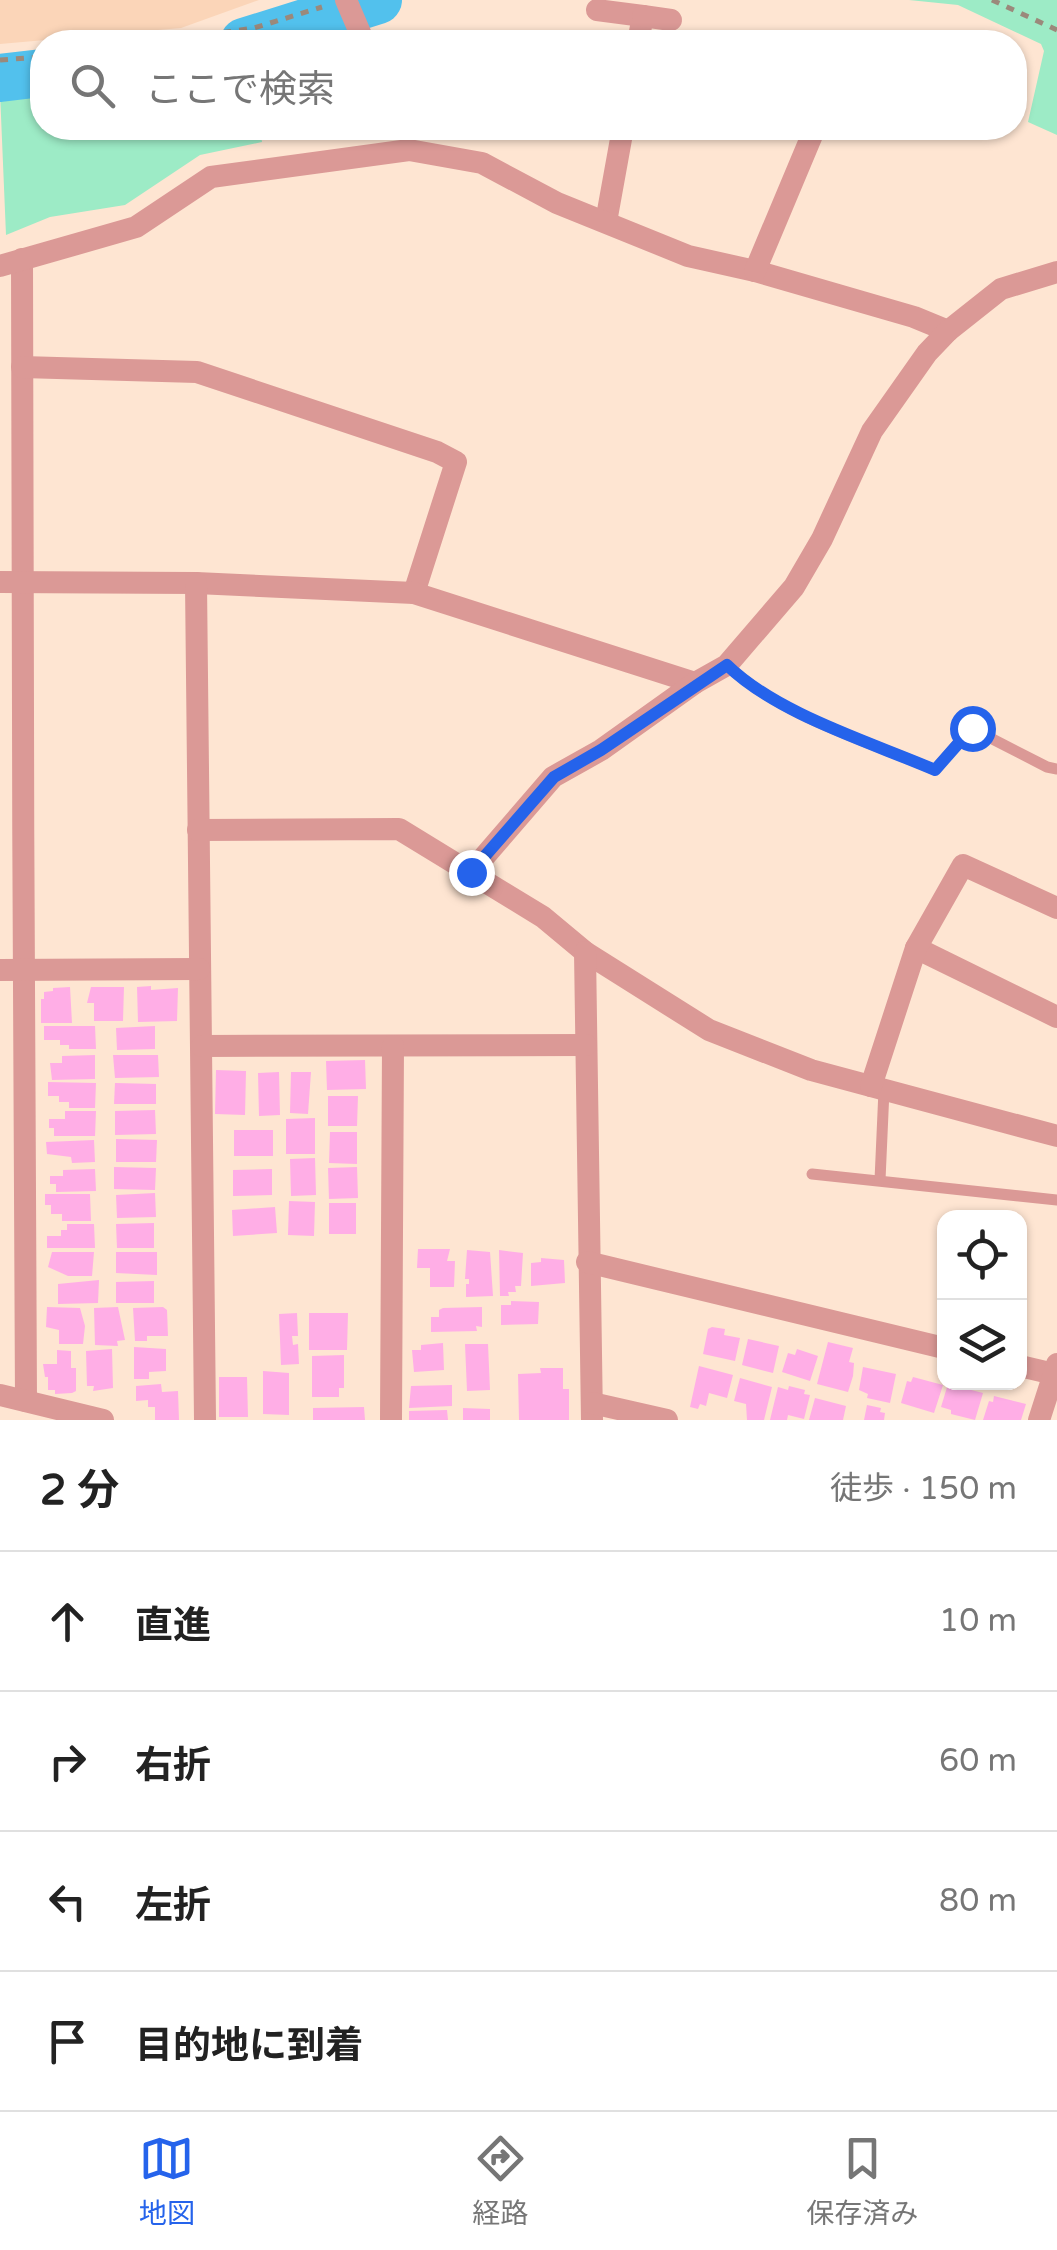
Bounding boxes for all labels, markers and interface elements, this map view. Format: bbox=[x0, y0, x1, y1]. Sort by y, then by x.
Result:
search box bbox=[30, 30, 1027, 140]
icon: search bbox=[65, 58, 120, 113]
text: ここで検索 bbox=[145, 67, 335, 113]
route start bbox=[950, 706, 996, 752]
route end bbox=[449, 850, 495, 896]
map controls bbox=[937, 1210, 1027, 1390]
button: locate bbox=[937, 1210, 1027, 1300]
button: layers bbox=[937, 1300, 1027, 1390]
text: 2 分 bbox=[40, 1465, 119, 1516]
text: 徒歩 · 150 m bbox=[830, 1470, 1017, 1508]
icon: ahead bbox=[40, 1594, 95, 1649]
text: 10 m bbox=[939, 1602, 1017, 1640]
text: 直進 bbox=[135, 1603, 211, 1649]
icon: right bbox=[40, 1734, 95, 1789]
text: 60 m bbox=[939, 1742, 1017, 1780]
text: 右折 bbox=[135, 1743, 211, 1789]
icon: left bbox=[40, 1874, 95, 1929]
text: 80 m bbox=[939, 1882, 1017, 1920]
text: 左折 bbox=[135, 1883, 211, 1929]
icon: arrive bbox=[40, 2014, 95, 2069]
text: 目的地に到着 bbox=[135, 2023, 363, 2069]
tab: 地図 bbox=[139, 2131, 195, 2231]
tab: 経路 bbox=[472, 2131, 528, 2231]
tab: 保存済み bbox=[806, 2131, 918, 2231]

